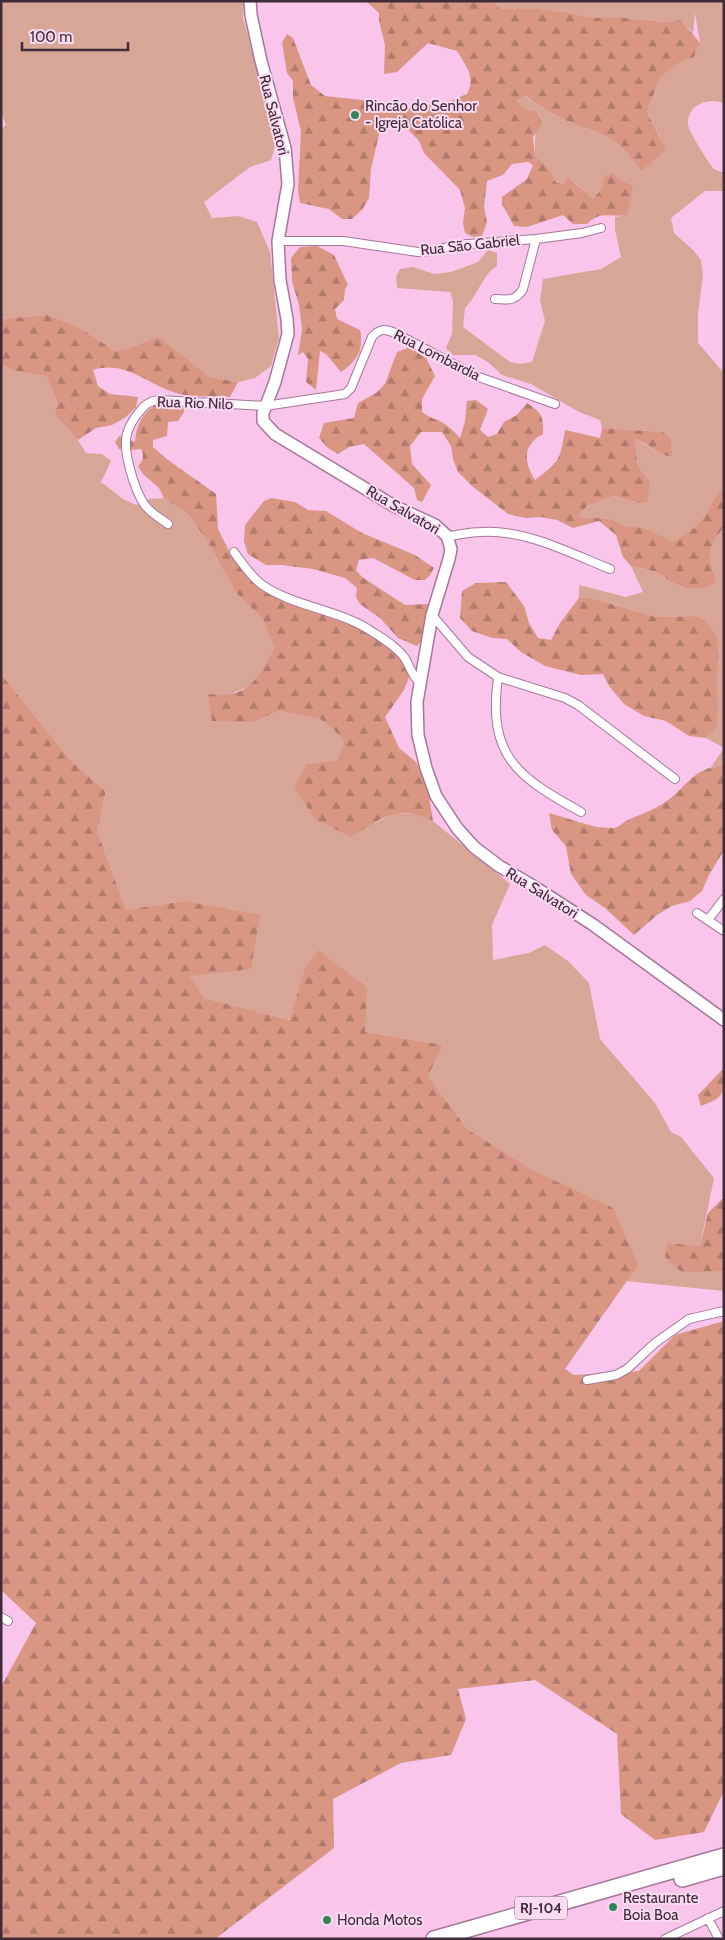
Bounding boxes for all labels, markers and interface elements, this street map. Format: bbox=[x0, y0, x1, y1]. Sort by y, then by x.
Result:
scale bar bbox=[22, 20, 129, 52]
text: 100 m bbox=[30, 28, 72, 46]
street label: Rua Salvatori bbox=[255, 73, 293, 157]
place label: Rincão do Senhor - Igreja Católica bbox=[365, 97, 477, 132]
marker: Rincão do Senhor - Igreja Católica bbox=[349, 109, 361, 121]
street label: Rua São Gabriel bbox=[420, 231, 521, 259]
street label: Rua Lombardia bbox=[391, 325, 484, 385]
street label: Rua Rio Nilo bbox=[157, 393, 233, 413]
street label: Rua Salvatori bbox=[363, 482, 443, 538]
street label: Rua Salvatori bbox=[502, 864, 582, 922]
place label: Restaurante Boia Boa bbox=[623, 1889, 699, 1924]
road number: RJ-104 bbox=[515, 1896, 567, 1920]
marker: Restaurante Boia Boa bbox=[607, 1901, 619, 1913]
place label: Honda Motos bbox=[337, 1911, 423, 1929]
marker: Honda Motos bbox=[321, 1914, 333, 1926]

